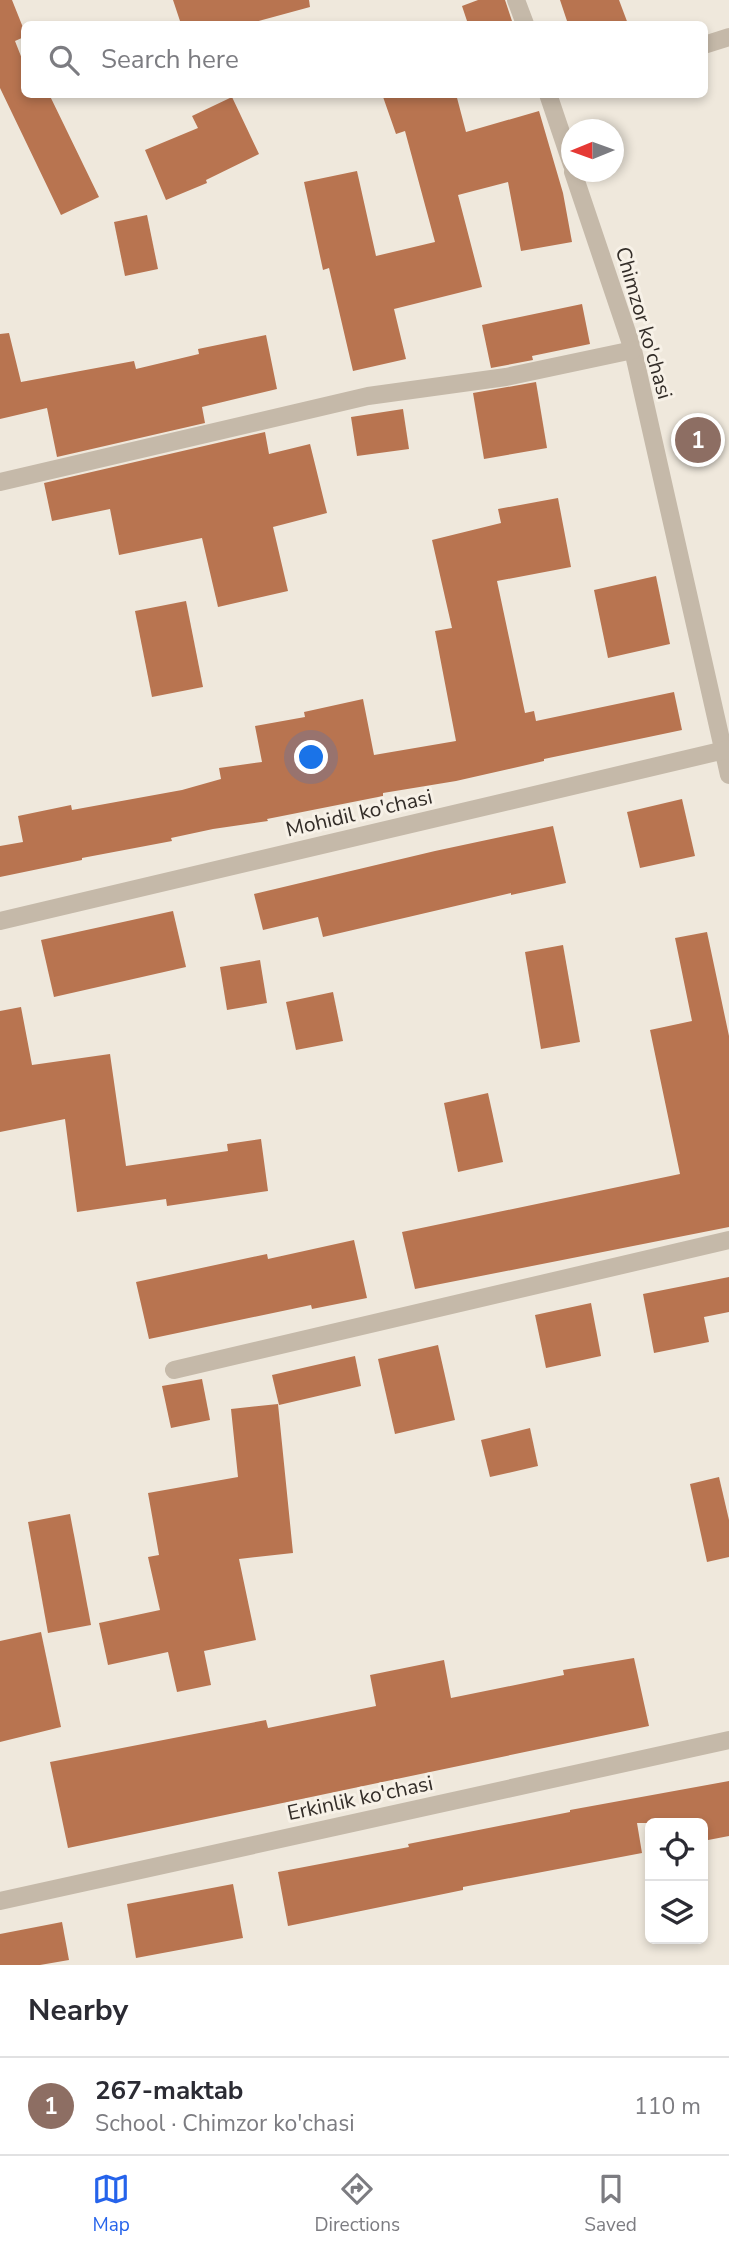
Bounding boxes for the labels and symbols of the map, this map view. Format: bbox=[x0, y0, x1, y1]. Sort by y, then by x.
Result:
north arrow bbox=[561, 119, 624, 182]
street label: Chimzor ko'chasi bbox=[609, 244, 679, 402]
pin: 1 bbox=[675, 414, 721, 466]
your location bbox=[294, 740, 328, 774]
street label: Mohidil ko'chasi bbox=[283, 783, 435, 843]
street label: Erkinlik ko'chasi bbox=[285, 1769, 435, 1827]

